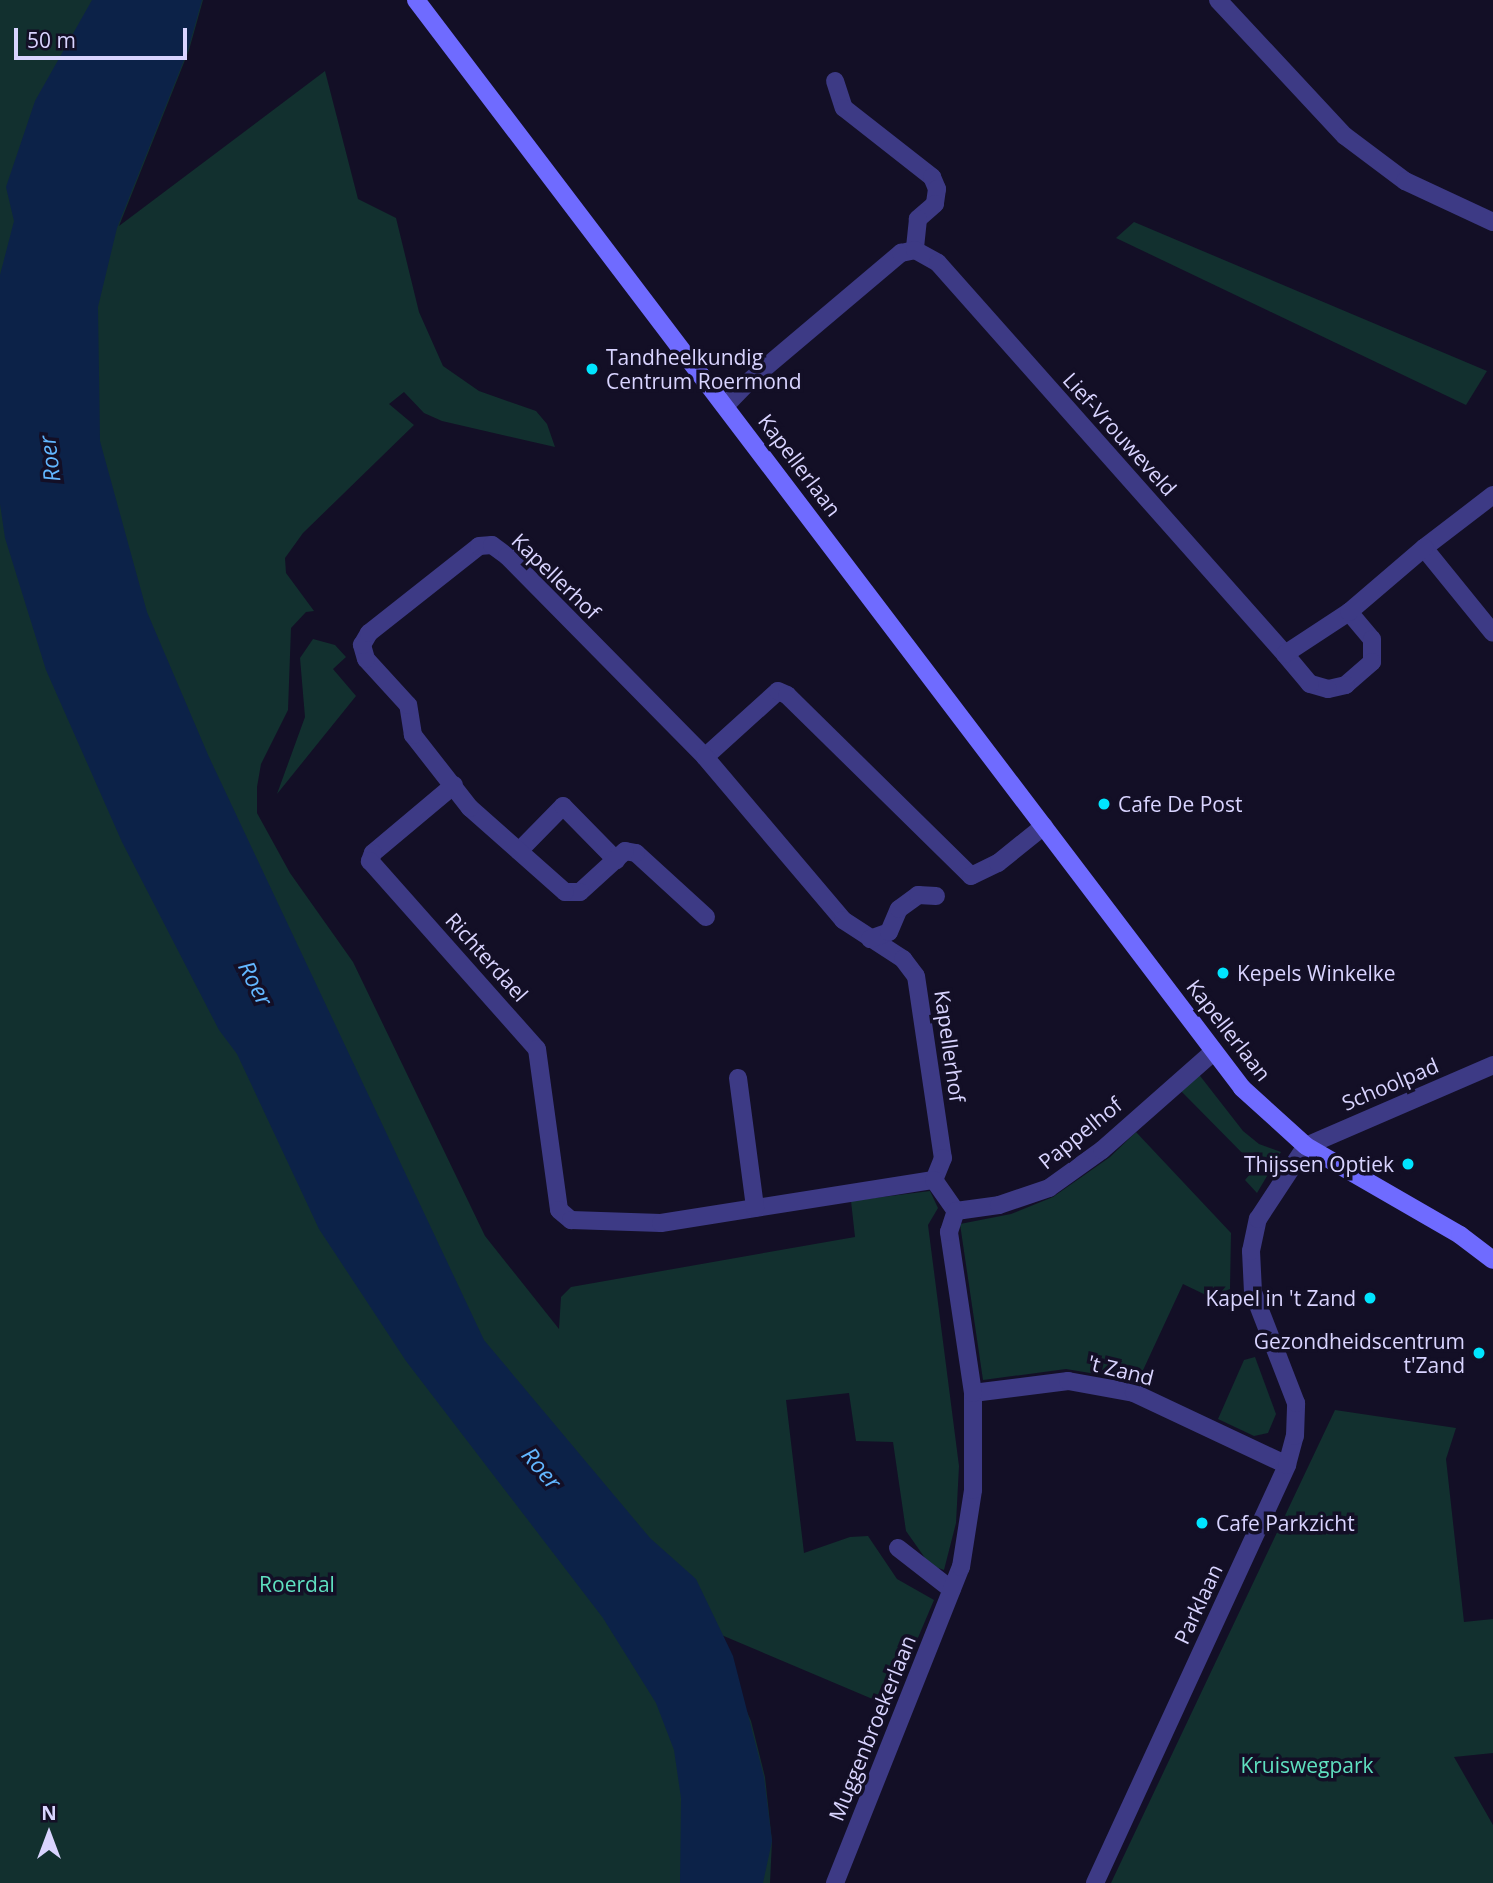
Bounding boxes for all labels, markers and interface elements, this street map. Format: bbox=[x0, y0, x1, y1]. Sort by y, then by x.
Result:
scale bar bbox=[18, 14, 191, 58]
text: 50 m bbox=[27, 26, 76, 54]
place label: Tandheelkundig Centrum Roermond bbox=[606, 344, 802, 394]
marker: Tandheelkundig Centrum Roermond bbox=[584, 361, 600, 377]
street label: Lief-Vrouweveld bbox=[1058, 367, 1182, 501]
street label: Kapellerlaan bbox=[753, 409, 847, 521]
water label: Roer bbox=[32, 434, 66, 484]
street label: Kapellerhof bbox=[507, 528, 605, 624]
place label: Cafe De Post bbox=[1118, 791, 1242, 817]
marker: Cafe De Post bbox=[1096, 796, 1112, 812]
street label: Richterdael bbox=[441, 907, 533, 1007]
water label: Roer bbox=[233, 956, 279, 1010]
place label: Kepels Winkelke bbox=[1237, 960, 1396, 986]
marker: Kepels Winkelke bbox=[1215, 965, 1231, 981]
street label: Kapellerlaan bbox=[1182, 974, 1276, 1086]
street label: Kapellerhof bbox=[930, 988, 970, 1104]
street label: Schoolpad bbox=[1338, 1052, 1442, 1116]
street label: Pappelhof bbox=[1033, 1092, 1127, 1174]
place label: Thijssen Optiek bbox=[1244, 1151, 1394, 1177]
marker: Thijssen Optiek bbox=[1400, 1156, 1416, 1172]
place label: Kapel in 't Zand bbox=[1205, 1285, 1356, 1311]
marker: Kapel in 't Zand bbox=[1362, 1290, 1378, 1306]
place label: Gezondheidscentrum t'Zand bbox=[1254, 1328, 1465, 1378]
marker: Gezondheidscentrum t'Zand bbox=[1471, 1345, 1487, 1361]
street label: 't Zand bbox=[1085, 1350, 1157, 1390]
water label: Roer bbox=[516, 1441, 568, 1495]
place label: Cafe Parkzicht bbox=[1216, 1510, 1355, 1536]
marker: Cafe Parkzicht bbox=[1194, 1515, 1210, 1531]
street label: Parklaan bbox=[1169, 1560, 1227, 1648]
park label: Roerdal bbox=[259, 1571, 335, 1597]
street label: Muggenbroekerlaan bbox=[823, 1631, 921, 1825]
park label: Kruiswegpark bbox=[1240, 1752, 1374, 1778]
north arrow bbox=[14, 1799, 84, 1869]
text: N bbox=[41, 1800, 57, 1826]

